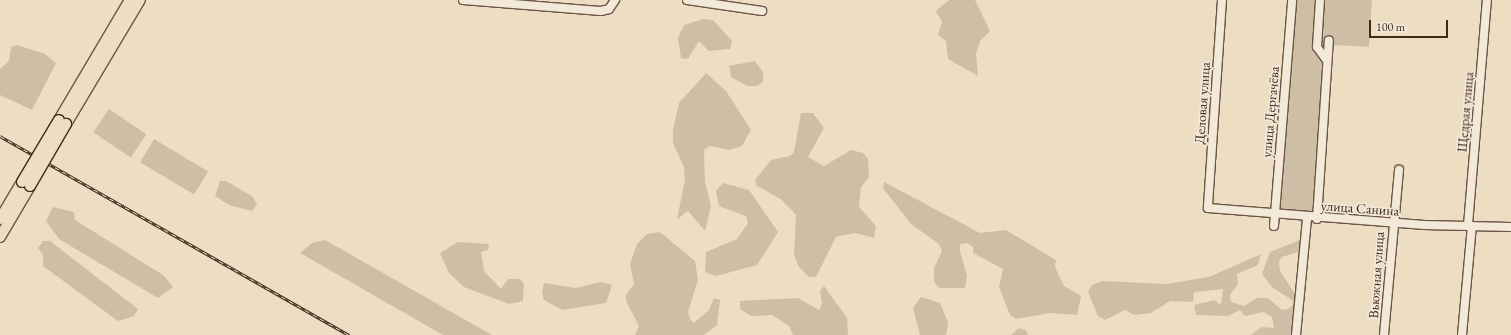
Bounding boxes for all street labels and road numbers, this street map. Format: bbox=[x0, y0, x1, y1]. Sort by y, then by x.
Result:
street label: Деловая улица bbox=[1191, 61, 1213, 145]
street label: улица Дергачёва bbox=[1258, 66, 1282, 158]
street label: Щедрая улица bbox=[1453, 71, 1477, 153]
street label: улица Санина bbox=[1320, 197, 1400, 219]
street label: Вьюжная улица bbox=[1365, 231, 1387, 319]

